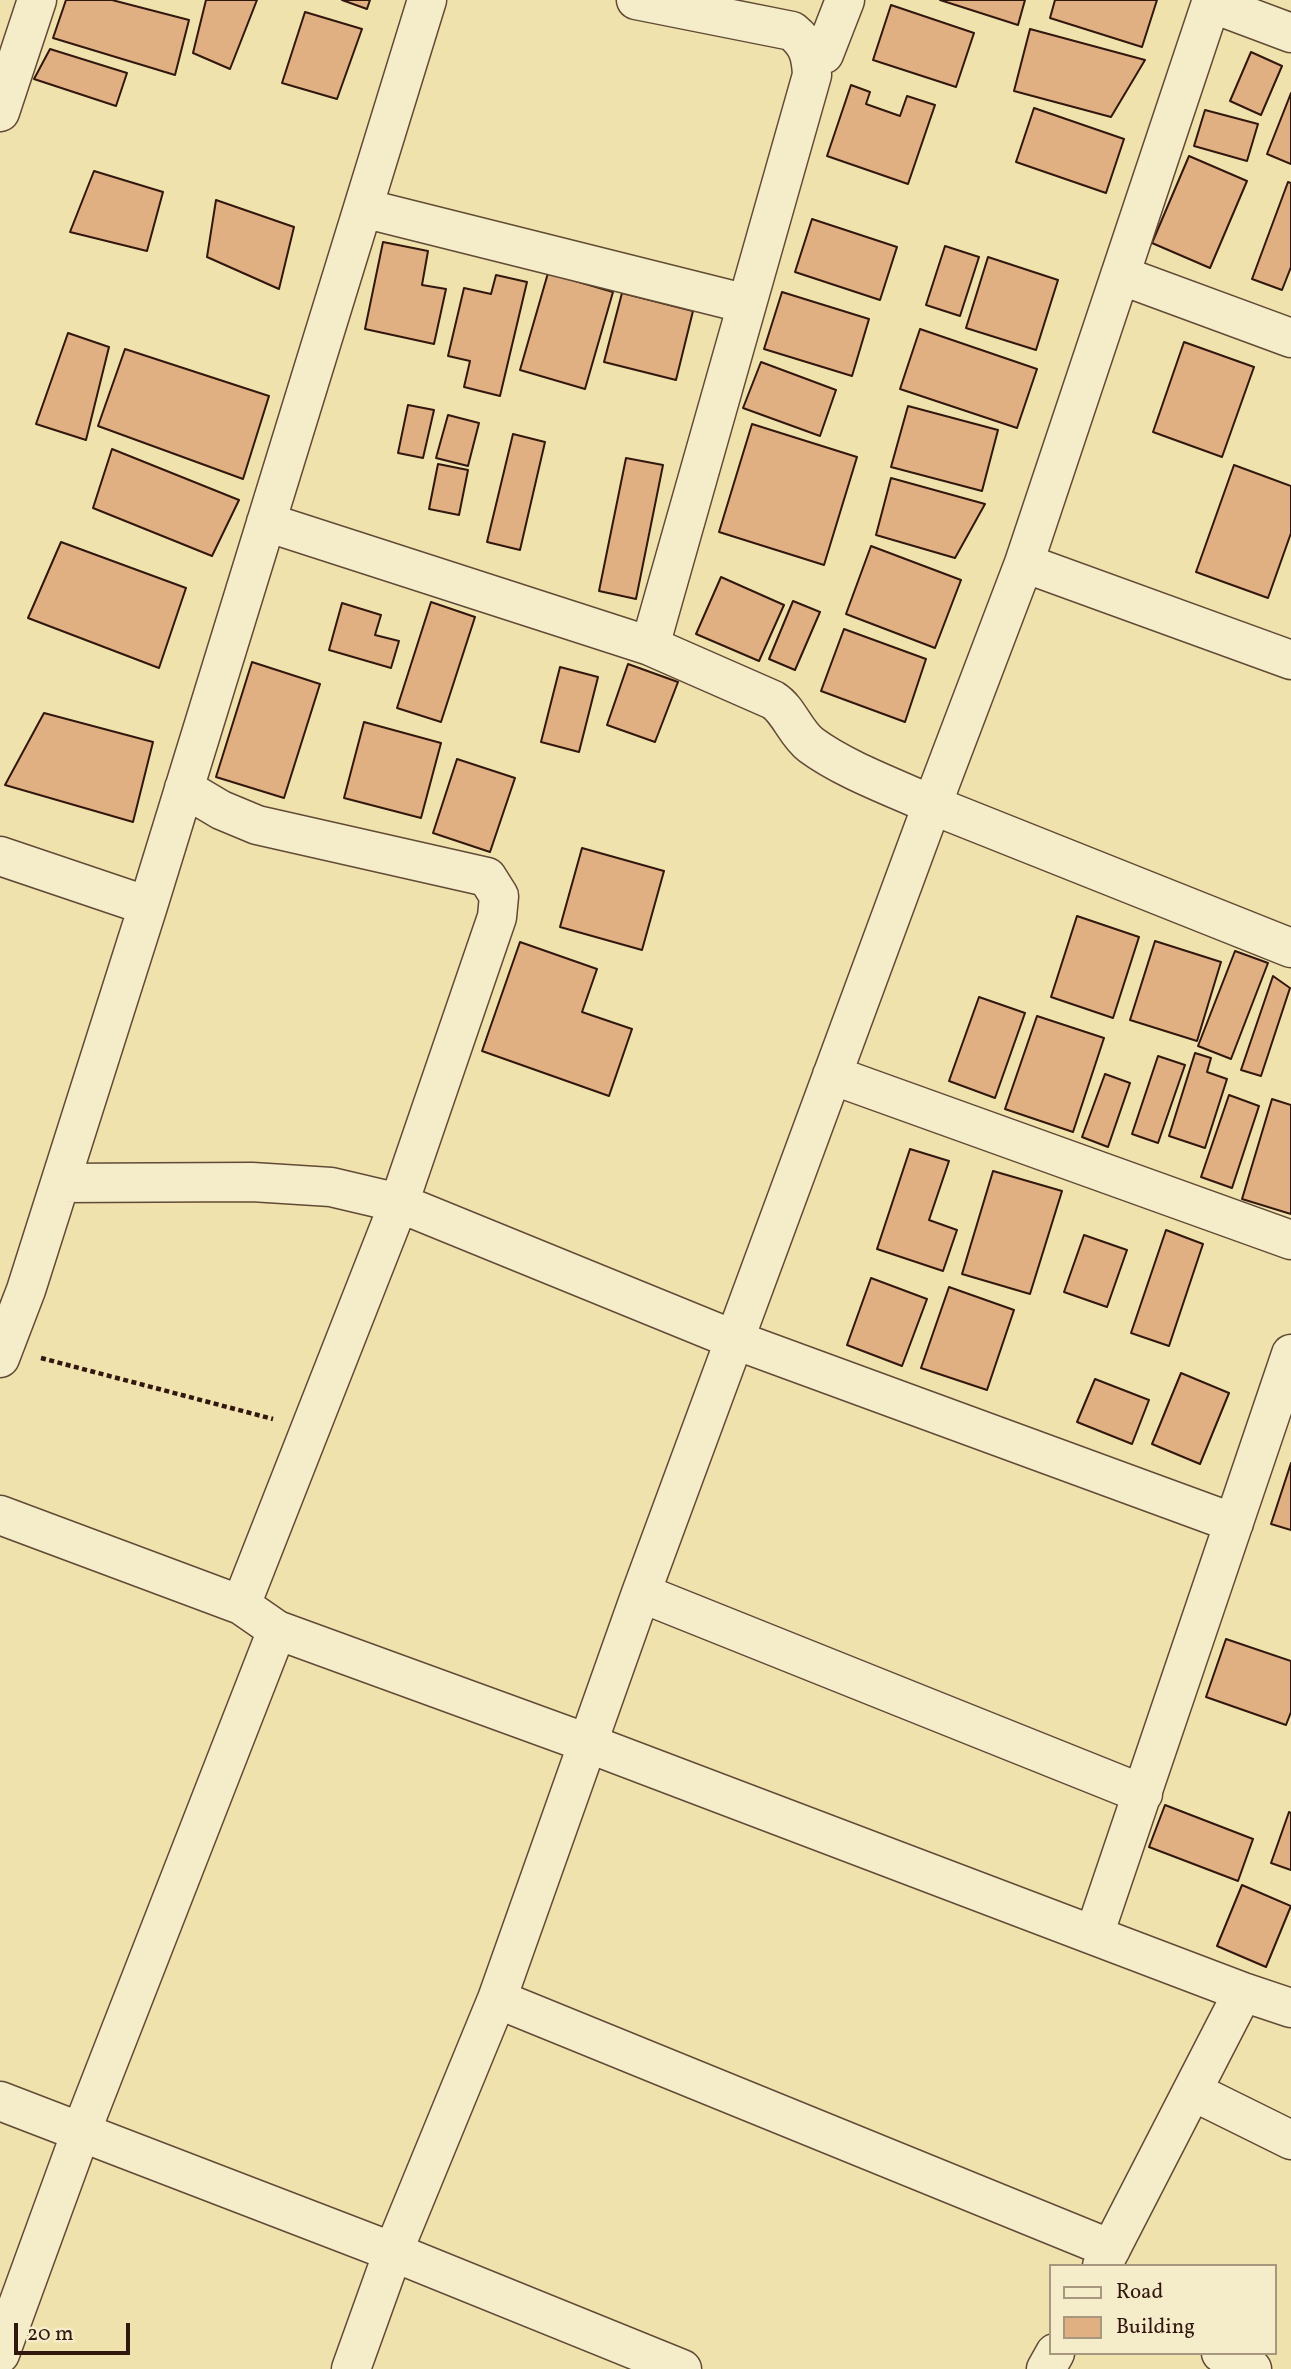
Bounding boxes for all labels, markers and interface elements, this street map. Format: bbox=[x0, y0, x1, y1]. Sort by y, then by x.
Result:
legend bbox=[1050, 2264, 1277, 2355]
text: Road bbox=[1116, 2278, 1163, 2307]
scale bar bbox=[18, 2310, 133, 2354]
text: Building bbox=[1116, 2313, 1195, 2342]
text: 20 m bbox=[27, 2320, 73, 2349]

